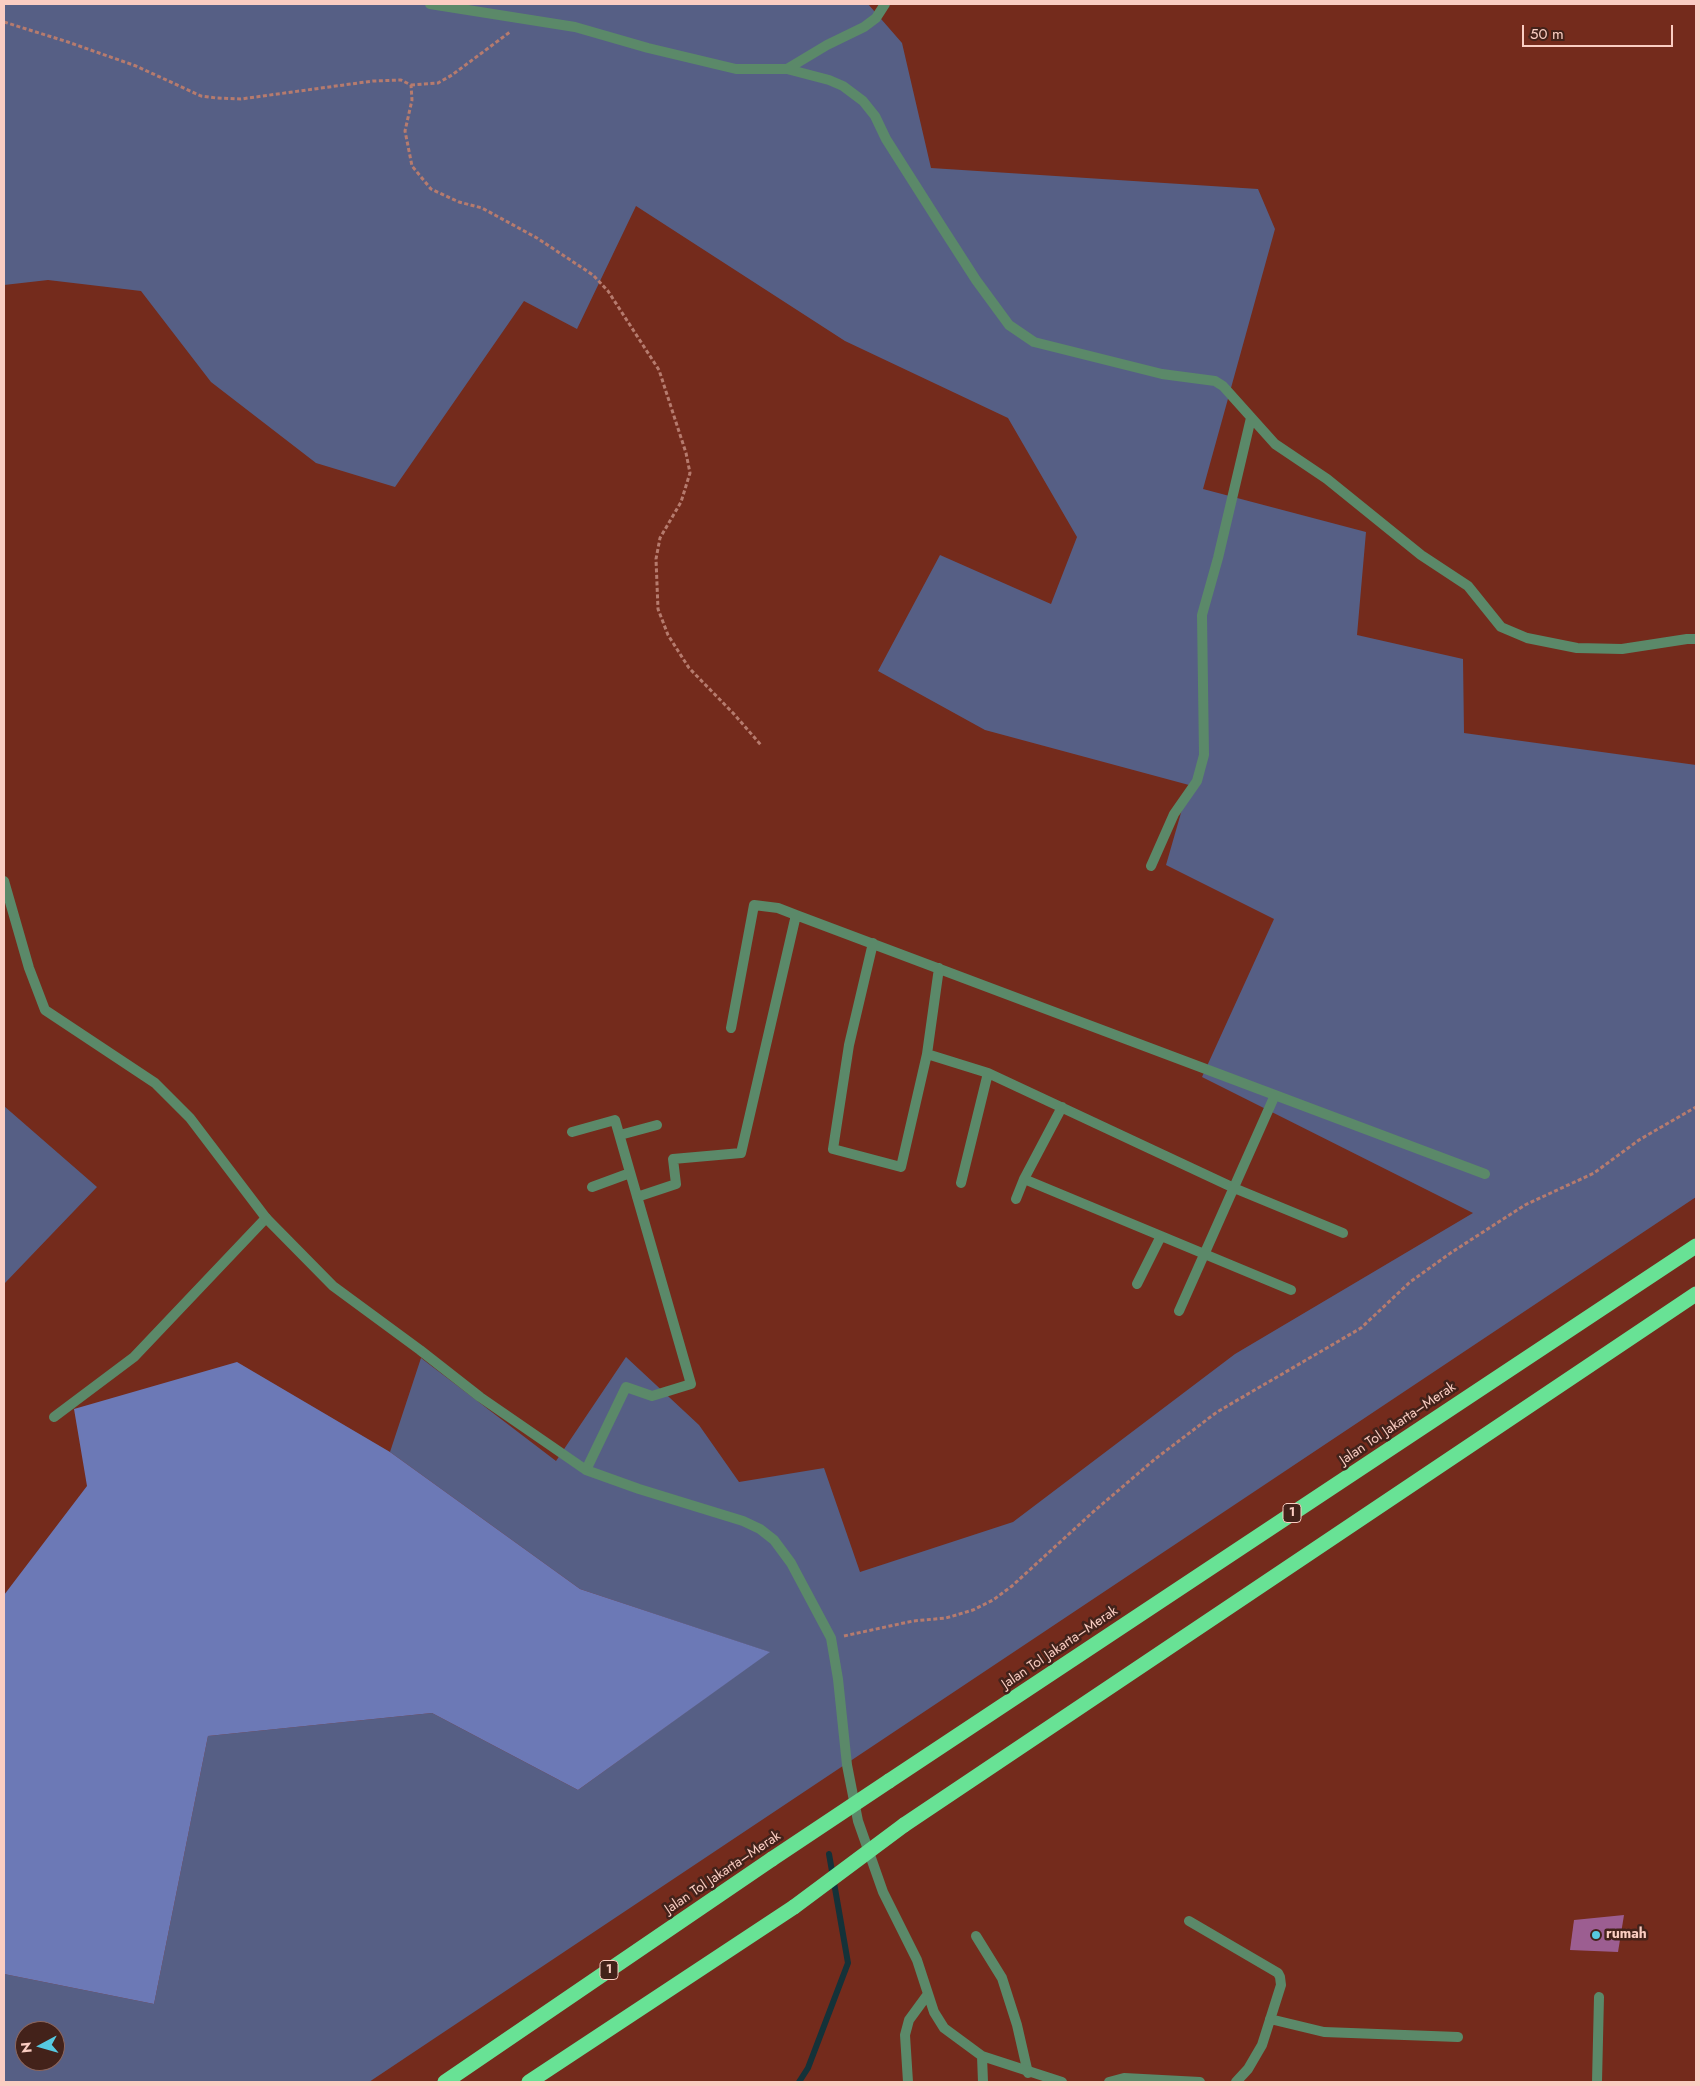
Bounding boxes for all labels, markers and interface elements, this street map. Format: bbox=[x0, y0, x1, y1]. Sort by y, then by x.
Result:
scale bar bbox=[1525, 15, 1676, 47]
text: 50 m bbox=[1530, 23, 1564, 45]
street label: Jalan Tol Jakarta–Merak bbox=[1337, 1379, 1459, 1469]
road number: 1 bbox=[1283, 1504, 1301, 1522]
street label: Jalan Tol Jakarta–Merak bbox=[999, 1603, 1121, 1693]
street label: Jalan Tol Jakarta–Merak bbox=[662, 1828, 784, 1918]
place label: rumah bbox=[1606, 1927, 1647, 1943]
marker: rumah bbox=[1590, 1929, 1602, 1941]
road number: 1 bbox=[600, 1960, 618, 1980]
north arrow bbox=[15, 2021, 65, 2071]
text: N bbox=[16, 2041, 37, 2054]

